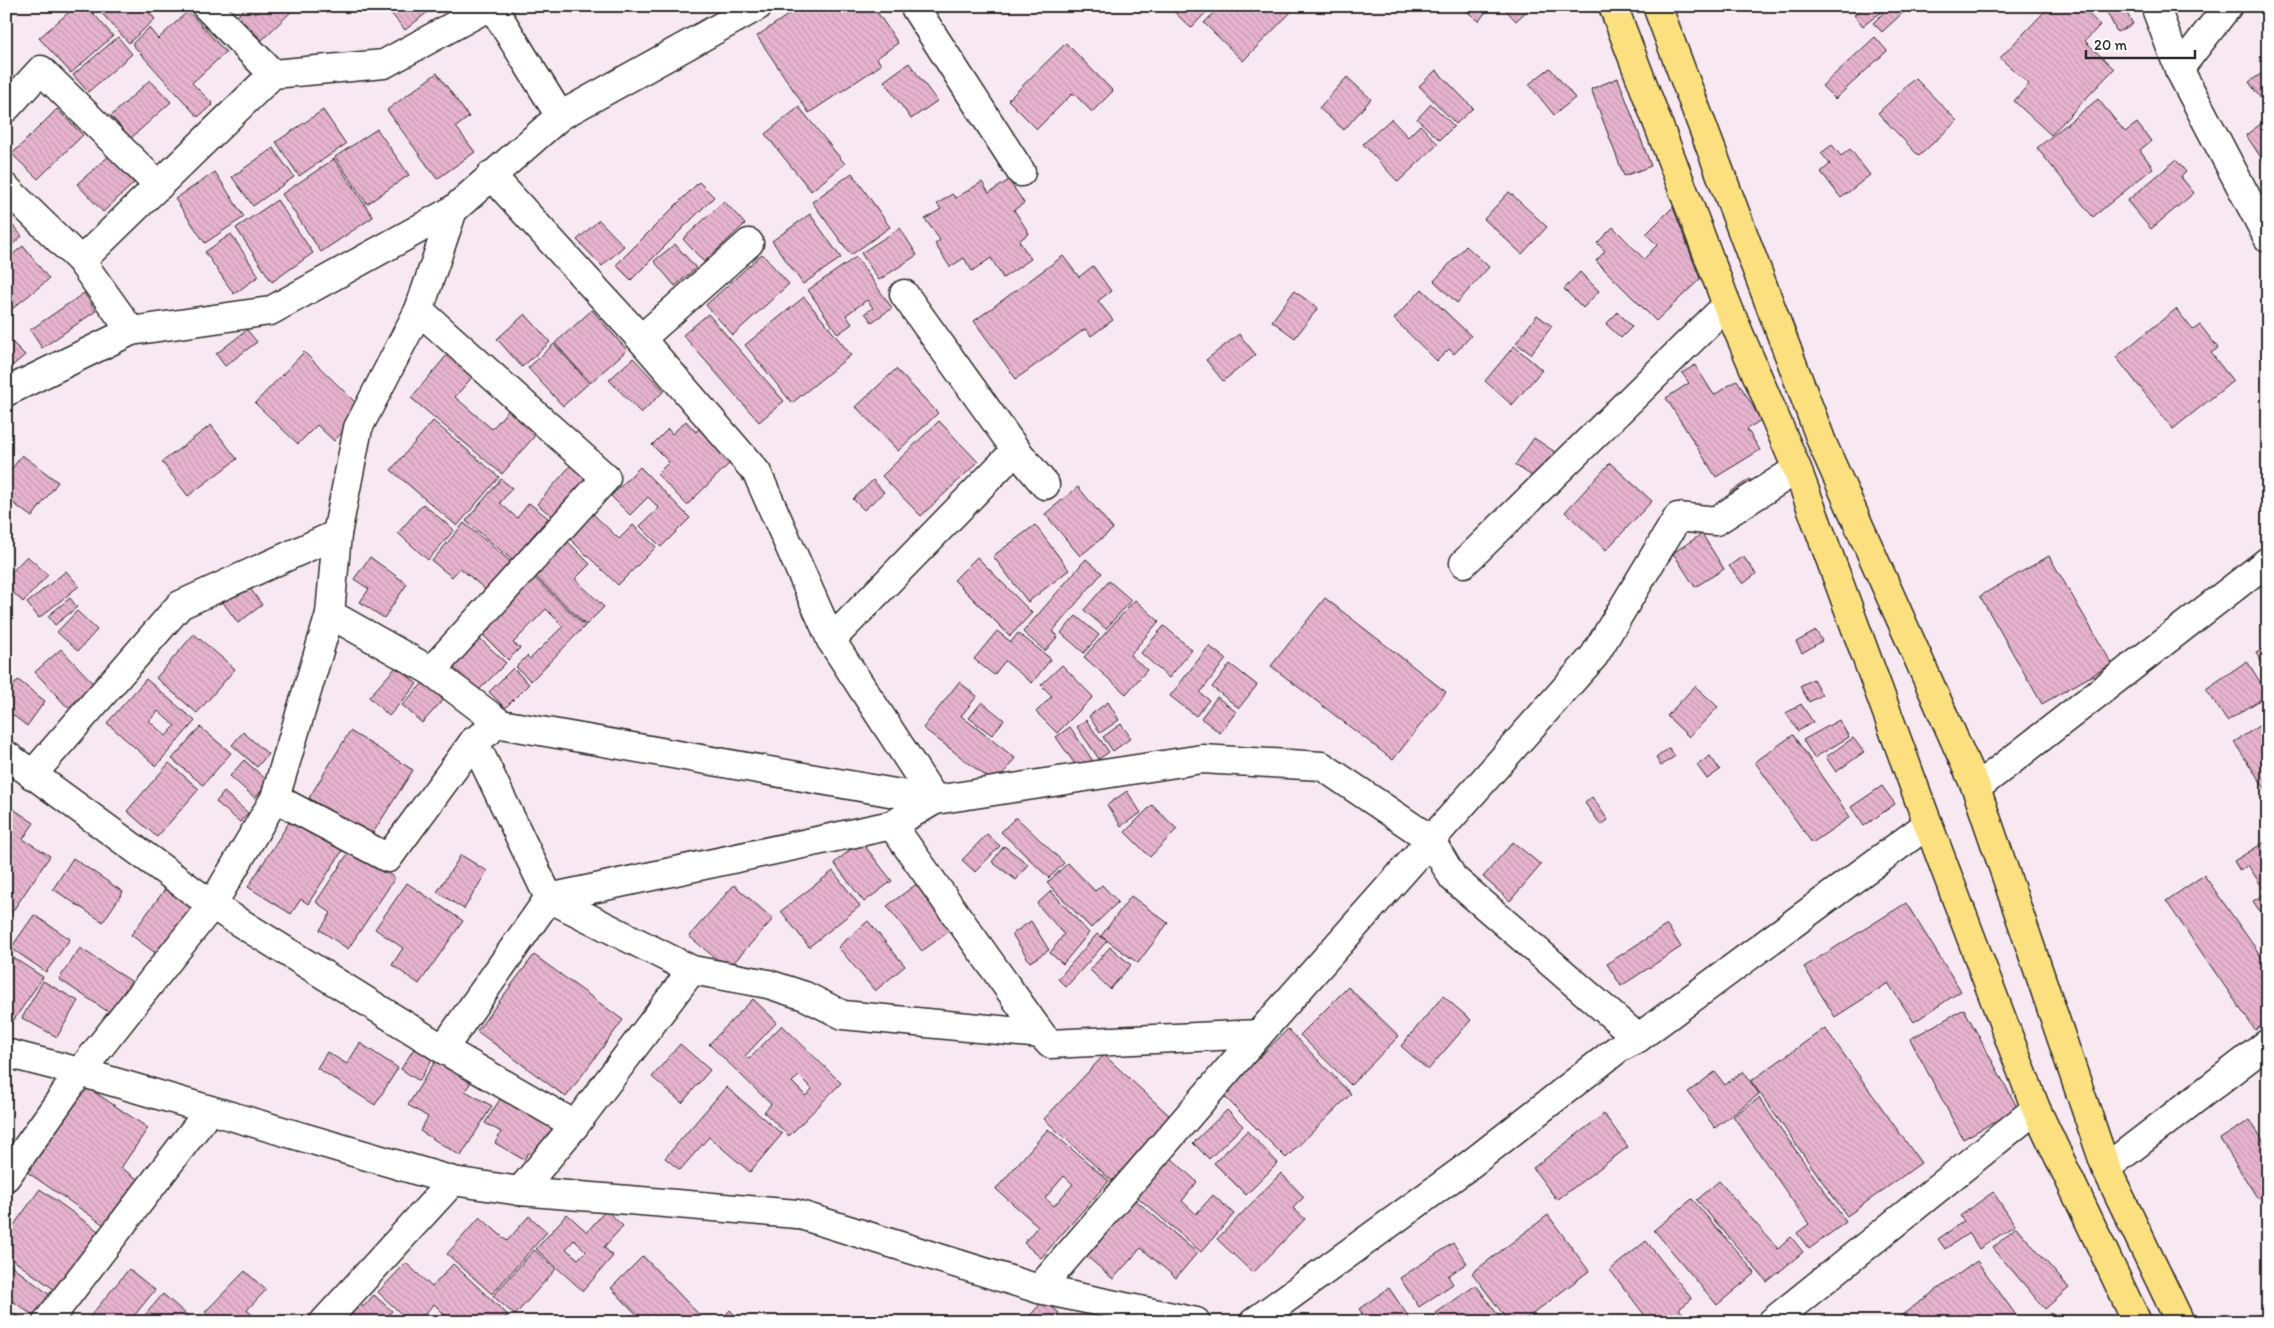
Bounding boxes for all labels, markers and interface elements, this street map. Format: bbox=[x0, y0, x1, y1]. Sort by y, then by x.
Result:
scale bar bbox=[2086, 28, 2195, 60]
text: 20 m bbox=[2094, 36, 2128, 54]

